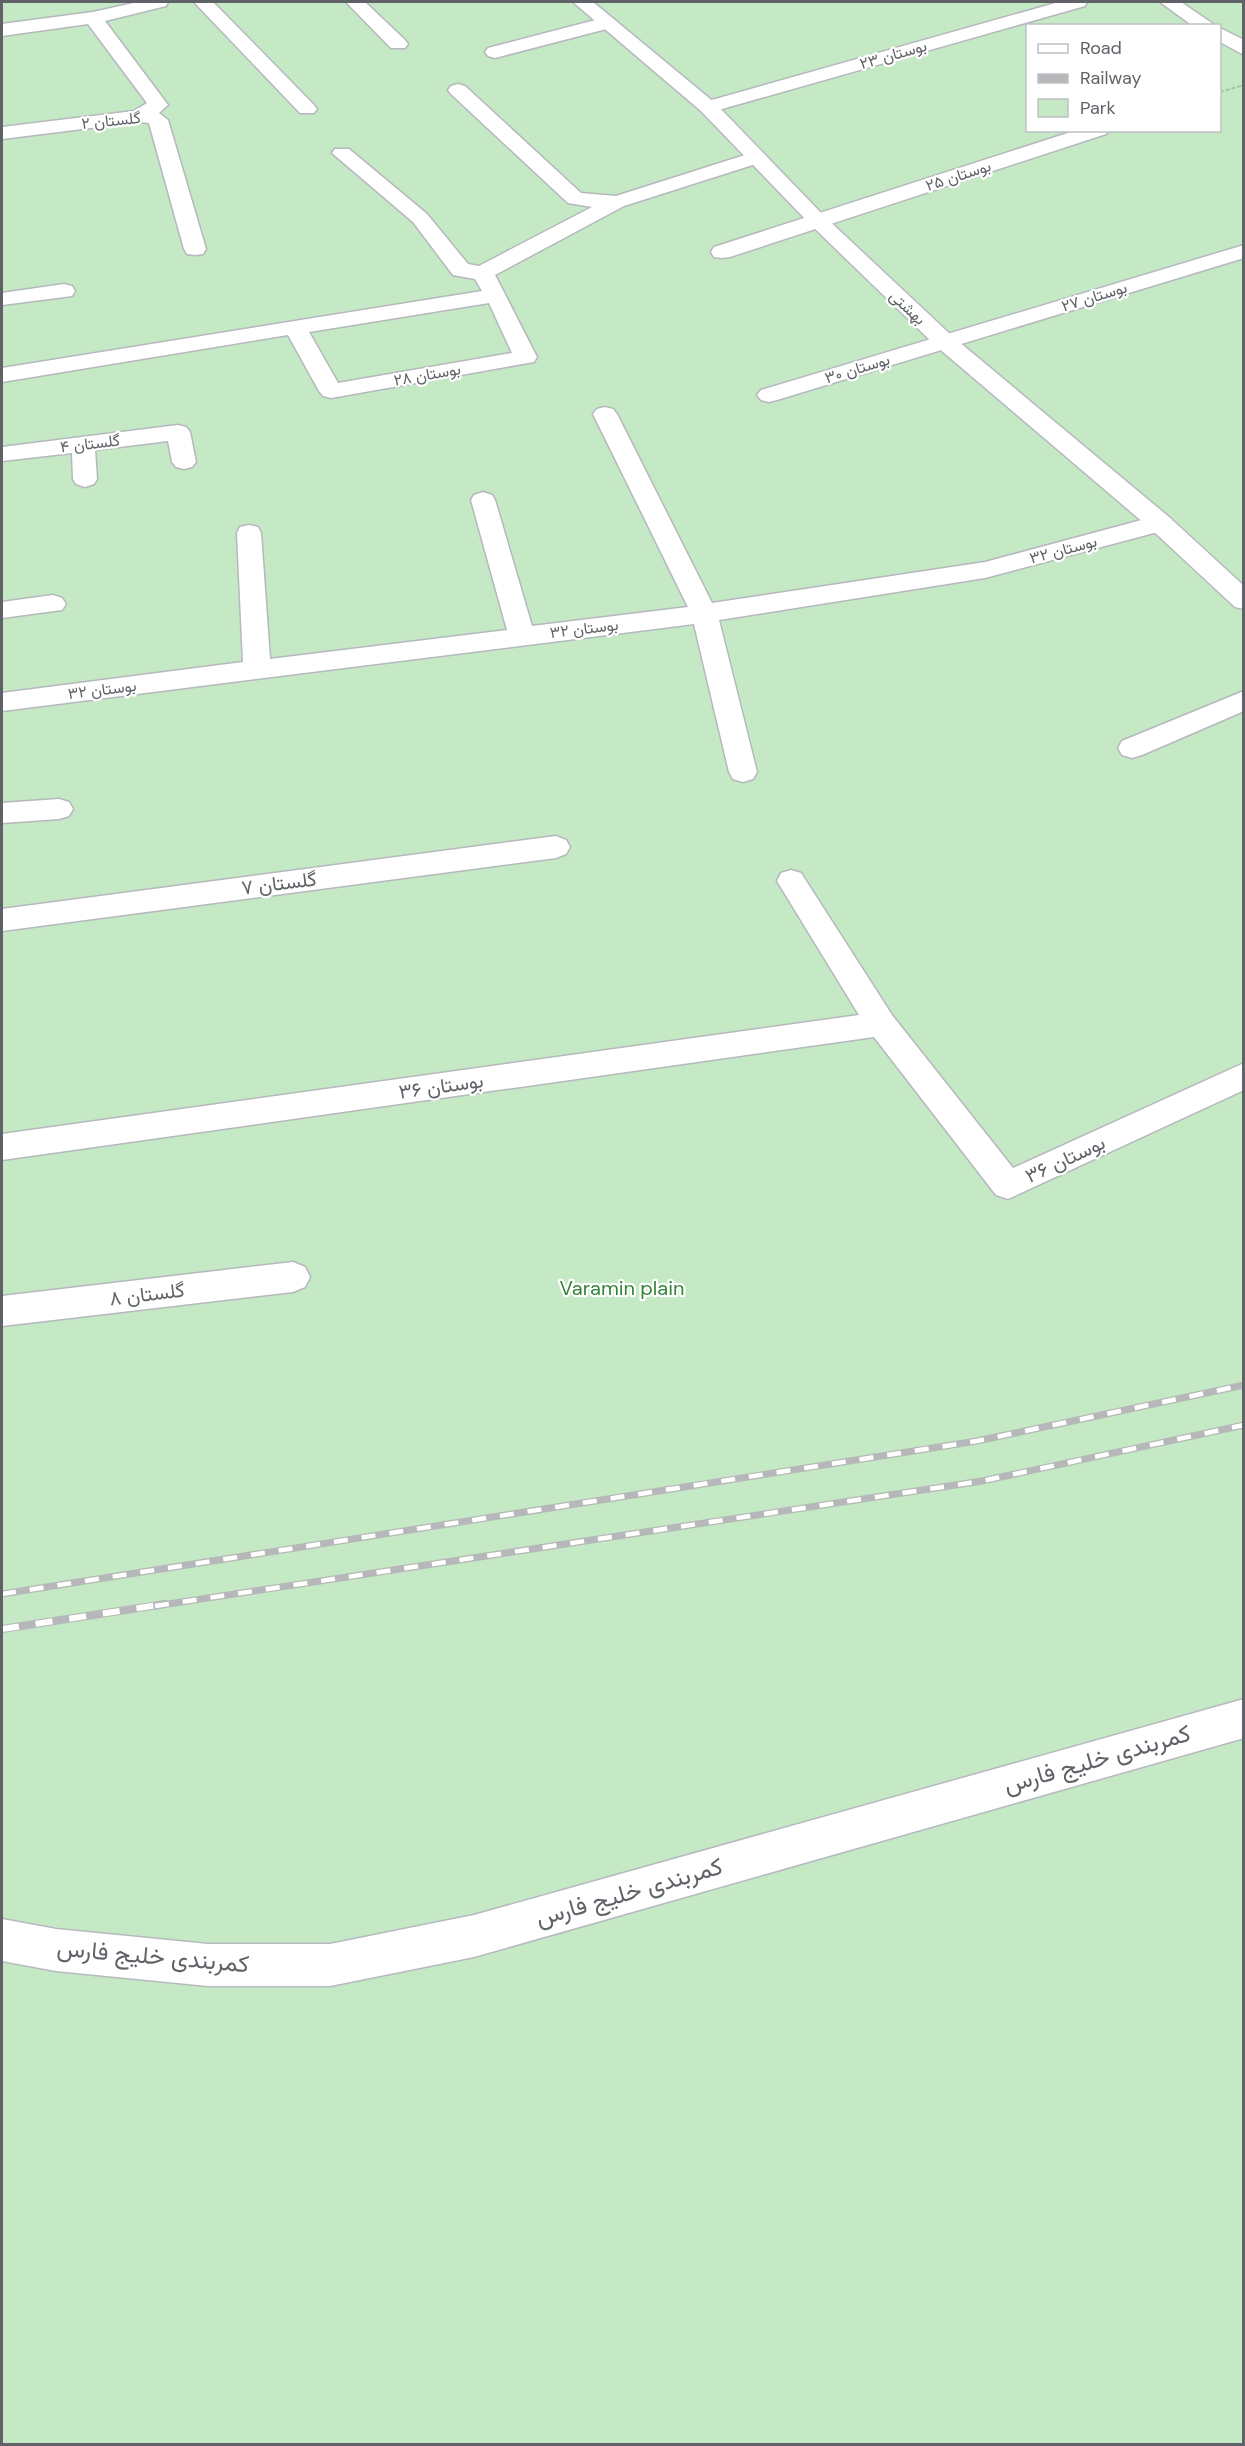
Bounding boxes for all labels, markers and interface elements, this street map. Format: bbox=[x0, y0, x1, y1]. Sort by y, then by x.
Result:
legend bbox=[1026, 24, 1221, 132]
street label: بوستان ۲۳ bbox=[857, 35, 929, 74]
text: Road bbox=[1080, 36, 1122, 60]
text: Railway bbox=[1080, 66, 1142, 90]
text: Park bbox=[1080, 96, 1116, 120]
street label: گلستان ۲ bbox=[80, 107, 142, 134]
street label: بوستان ۲۵ bbox=[923, 155, 994, 196]
street label: بوستان ۲۷ bbox=[1059, 277, 1130, 316]
street label: بهشتی bbox=[885, 285, 930, 329]
street label: بوستان ۳۰ bbox=[822, 349, 892, 388]
street label: بوستان ۲۸ bbox=[392, 358, 462, 391]
street label: گلستان ۴ bbox=[59, 429, 121, 458]
street label: بوستان ۳۲ bbox=[1027, 530, 1099, 569]
street label: بوستان ۳۲ bbox=[549, 614, 619, 643]
street label: بوستان ۳۲ bbox=[67, 675, 137, 704]
street label: گلستان ۷ bbox=[240, 865, 318, 901]
street label: بوستان ۳۶ bbox=[397, 1067, 485, 1105]
street label: بوستان ۳۶ bbox=[1021, 1129, 1109, 1189]
park label: Varamin plain bbox=[560, 1275, 684, 1301]
street label: گلستان ۸ bbox=[108, 1276, 186, 1312]
street label: کمربندی خلیج فارس bbox=[1000, 1717, 1194, 1802]
street label: کمربندی خلیج فارس bbox=[532, 1850, 726, 1935]
street label: کمربندی خلیج فارس bbox=[55, 1932, 250, 1981]

